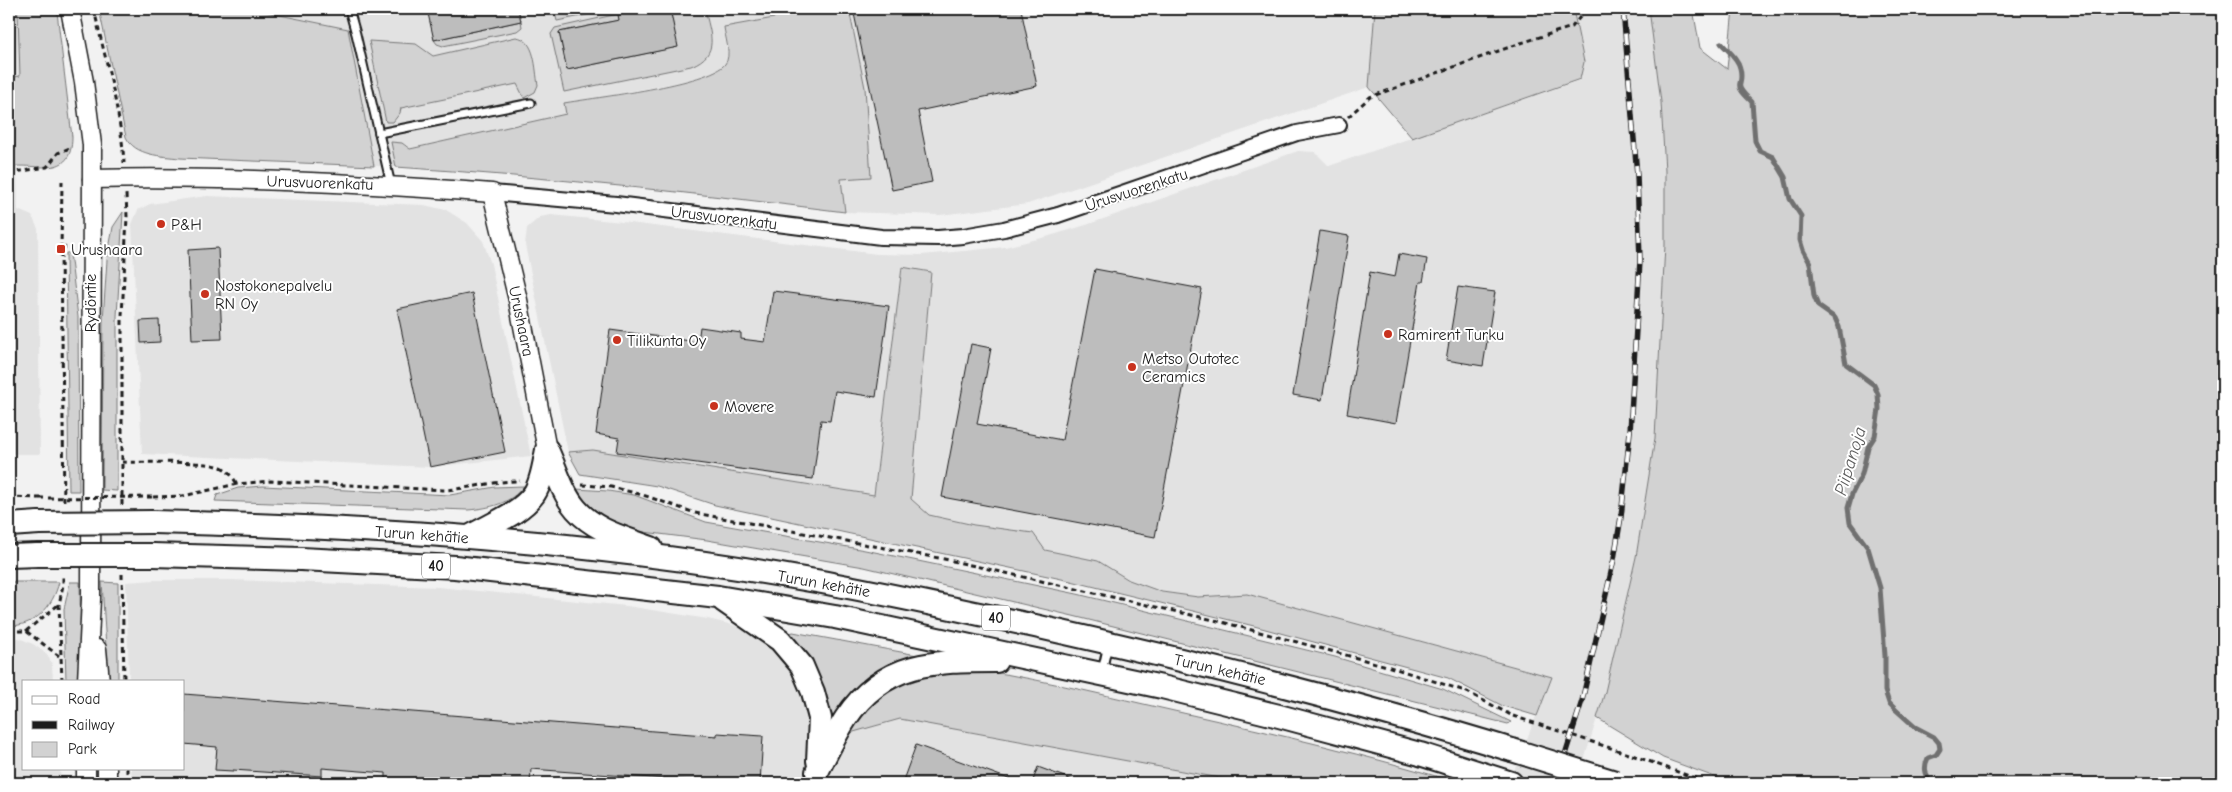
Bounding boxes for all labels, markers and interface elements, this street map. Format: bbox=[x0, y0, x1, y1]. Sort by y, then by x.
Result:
street label: Urusvuorenkatu bbox=[1083, 165, 1190, 215]
street label: Urusvuorenkatu bbox=[266, 172, 374, 194]
street label: Urusvuorenkatu bbox=[670, 203, 778, 233]
place label: P&H bbox=[171, 216, 202, 234]
marker: P&H bbox=[155, 218, 167, 230]
place label: Urushaara bbox=[71, 241, 143, 259]
marker: Urushaara bbox=[55, 243, 67, 255]
street label: Rydöntie bbox=[82, 274, 100, 332]
place label: Nostokonepalvelu RN Oy bbox=[215, 277, 332, 313]
street label: Urushaara bbox=[505, 284, 537, 358]
marker: Nostokonepalvelu RN Oy bbox=[199, 288, 211, 300]
place label: Ramirent Turku bbox=[1398, 326, 1504, 344]
marker: Ramirent Turku bbox=[1382, 328, 1394, 340]
place label: Tilikunta Oy bbox=[627, 332, 707, 350]
marker: Tilikunta Oy bbox=[611, 334, 623, 346]
place label: Metso Outotec Ceramics bbox=[1142, 350, 1239, 386]
marker: Metso Outotec Ceramics bbox=[1126, 361, 1138, 373]
place label: Movere bbox=[724, 398, 774, 416]
marker: Movere bbox=[708, 400, 720, 412]
water label: Piipanoja bbox=[1830, 424, 1871, 498]
street label: Turun kehätie bbox=[375, 523, 469, 547]
road number: 40 bbox=[422, 554, 450, 578]
street label: Turun kehätie bbox=[776, 567, 872, 601]
road number: 40 bbox=[982, 606, 1010, 630]
street label: Turun kehätie bbox=[1172, 651, 1267, 689]
legend bbox=[22, 680, 185, 770]
text: Road bbox=[68, 690, 100, 708]
text: Railway bbox=[68, 716, 115, 734]
text: Park bbox=[68, 740, 97, 758]

